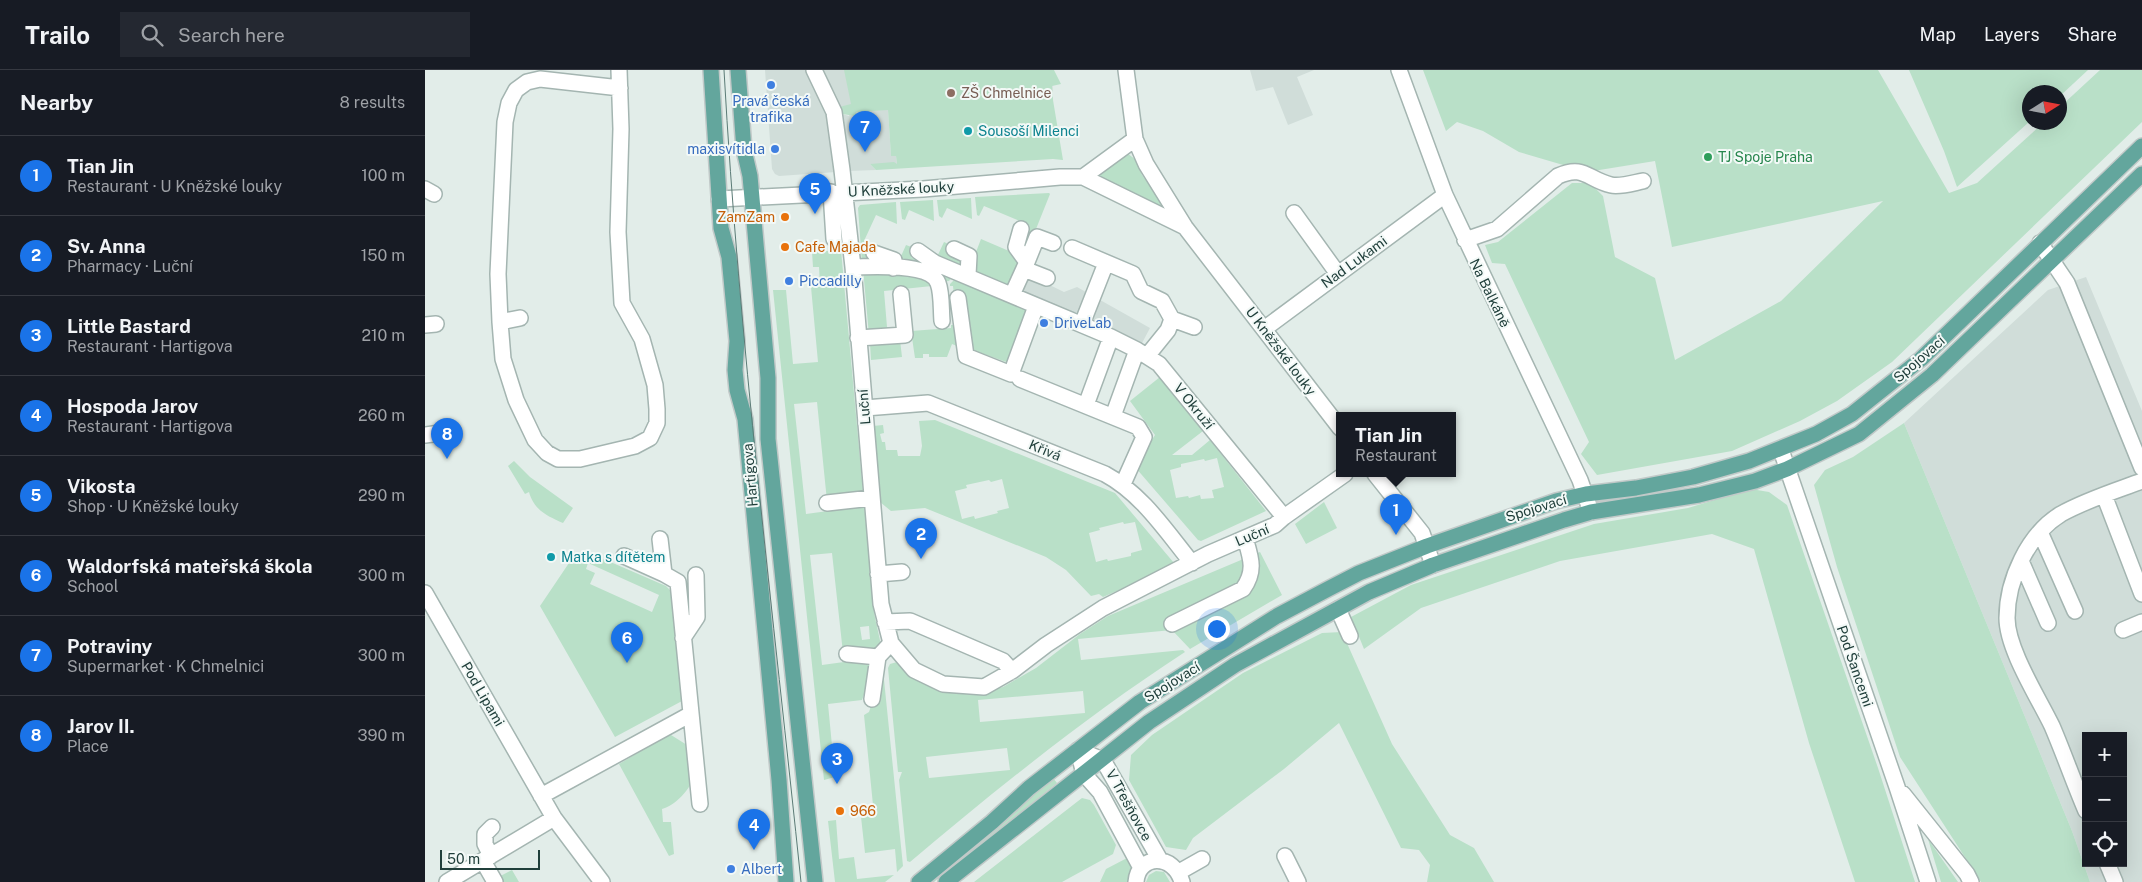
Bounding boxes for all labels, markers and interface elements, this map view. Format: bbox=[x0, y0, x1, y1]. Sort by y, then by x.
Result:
search box bbox=[120, 12, 470, 57]
text: Trailo bbox=[25, 21, 90, 49]
icon: search bbox=[138, 21, 166, 49]
text: Search here bbox=[178, 24, 285, 46]
text: Map bbox=[1920, 24, 1956, 45]
text: Layers bbox=[1984, 24, 2040, 45]
text: Share bbox=[2068, 24, 2117, 45]
marker: Pravá česká trafika bbox=[765, 79, 777, 91]
place label: ZŠ Chmelnice bbox=[961, 84, 1052, 101]
north arrow bbox=[2022, 85, 2067, 130]
marker: ZŠ Chmelnice bbox=[945, 87, 957, 99]
text: Nearby bbox=[20, 90, 93, 115]
text: 8 results bbox=[340, 93, 405, 112]
place label: Pravá česká trafika bbox=[732, 93, 810, 125]
pin: 7 bbox=[849, 111, 881, 152]
place label: Sousoší Milenci bbox=[978, 123, 1079, 139]
marker: Sousoší Milenci bbox=[962, 125, 974, 137]
place label: maxisvítidla bbox=[687, 141, 765, 157]
marker: maxisvítidla bbox=[769, 143, 781, 155]
place label: TJ Spoje Praha bbox=[1718, 149, 1813, 165]
marker: TJ Spoje Praha bbox=[1702, 151, 1714, 163]
text: Tian Jin bbox=[67, 155, 134, 177]
text: 1 bbox=[33, 166, 39, 185]
text: 100 m bbox=[361, 166, 405, 185]
pin: 5 bbox=[799, 173, 831, 214]
text: Restaurant · U Kněžské louky bbox=[67, 177, 282, 196]
street label: U Kněžské louky bbox=[847, 178, 955, 200]
place label: ZamZam bbox=[717, 209, 775, 225]
marker: ZamZam bbox=[779, 211, 791, 223]
street label: Nad Lukami bbox=[1318, 233, 1390, 291]
text: Sv. Anna bbox=[67, 235, 146, 257]
place label: Cafe Majada bbox=[795, 239, 876, 255]
marker: Cafe Majada bbox=[779, 241, 791, 253]
text: 2 bbox=[31, 246, 41, 265]
text: 150 m bbox=[361, 246, 405, 265]
street label: Na Balkáně bbox=[1467, 256, 1514, 330]
text: Pharmacy · Luční bbox=[67, 257, 193, 276]
place label: Piccadilly bbox=[799, 273, 862, 289]
marker: Piccadilly bbox=[783, 275, 795, 287]
street label: U Kněžské louky bbox=[1242, 304, 1320, 399]
text: Little Bastard bbox=[67, 315, 191, 337]
place label: DriveLab bbox=[1054, 315, 1111, 331]
marker: DriveLab bbox=[1038, 317, 1050, 329]
text: 3 bbox=[31, 326, 41, 345]
text: 210 m bbox=[361, 326, 405, 345]
street label: Spojovací bbox=[1890, 332, 1948, 386]
text: Restaurant · Hartigova bbox=[67, 337, 233, 356]
street label: V Okruží bbox=[1171, 380, 1218, 433]
street label: Luční bbox=[854, 388, 874, 425]
text: Hospoda Jarov bbox=[67, 395, 198, 417]
text: 4 bbox=[31, 406, 41, 425]
text: 260 m bbox=[358, 406, 405, 425]
popup bbox=[1336, 412, 1456, 477]
text: Restaurant · Hartigova bbox=[67, 417, 233, 436]
pin: 8 bbox=[431, 418, 463, 459]
text: Tian Jin bbox=[1355, 424, 1422, 446]
street label: Křivá bbox=[1027, 436, 1063, 464]
street label: Hartigova bbox=[739, 443, 761, 507]
text: Restaurant bbox=[1355, 446, 1437, 465]
text: Vikosta bbox=[67, 475, 136, 497]
text: 5 bbox=[31, 486, 41, 505]
text: 290 m bbox=[358, 486, 405, 505]
street label: Spojovací bbox=[1504, 491, 1569, 525]
pin: 1 bbox=[1380, 494, 1412, 535]
text: Shop · U Kněžské louky bbox=[67, 497, 239, 516]
pin: 2 bbox=[905, 518, 937, 559]
street label: Luční bbox=[1233, 521, 1272, 549]
place label: Matka s dítětem bbox=[561, 549, 665, 565]
marker: Matka s dítětem bbox=[545, 551, 557, 563]
text: Waldorfská mateřská škola bbox=[67, 555, 313, 577]
text: 6 bbox=[31, 566, 41, 585]
text: 300 m bbox=[358, 566, 405, 585]
text: School bbox=[67, 577, 118, 596]
your location bbox=[1204, 616, 1230, 642]
pin: 6 bbox=[611, 622, 643, 663]
street label: Pod Šancemi bbox=[1834, 623, 1877, 709]
text: Potraviny bbox=[67, 635, 152, 657]
text: 7 bbox=[31, 646, 41, 665]
text: 300 m bbox=[358, 646, 405, 665]
text: Supermarket · K Chmelnici bbox=[67, 657, 264, 676]
street label: Spojovací bbox=[1141, 658, 1203, 705]
street label: Pod Lipami bbox=[458, 659, 508, 729]
text: Jarov II. bbox=[67, 715, 135, 737]
text: 8 bbox=[31, 726, 41, 745]
text: 390 m bbox=[358, 726, 405, 745]
map controls bbox=[2082, 732, 2127, 867]
button: + bbox=[2082, 732, 2127, 777]
text: Place bbox=[67, 737, 109, 756]
pin: 3 bbox=[821, 743, 853, 784]
street label: V Třešňovce bbox=[1103, 766, 1155, 844]
button: − bbox=[2082, 777, 2127, 822]
place label: 966 bbox=[850, 803, 876, 819]
marker: 966 bbox=[834, 805, 846, 817]
pin: 4 bbox=[738, 809, 770, 850]
button: locate bbox=[2082, 822, 2127, 867]
scale bar bbox=[440, 847, 540, 870]
text: 50 m bbox=[447, 851, 480, 867]
place label: Albert bbox=[741, 861, 782, 877]
marker: Albert bbox=[725, 863, 737, 875]

